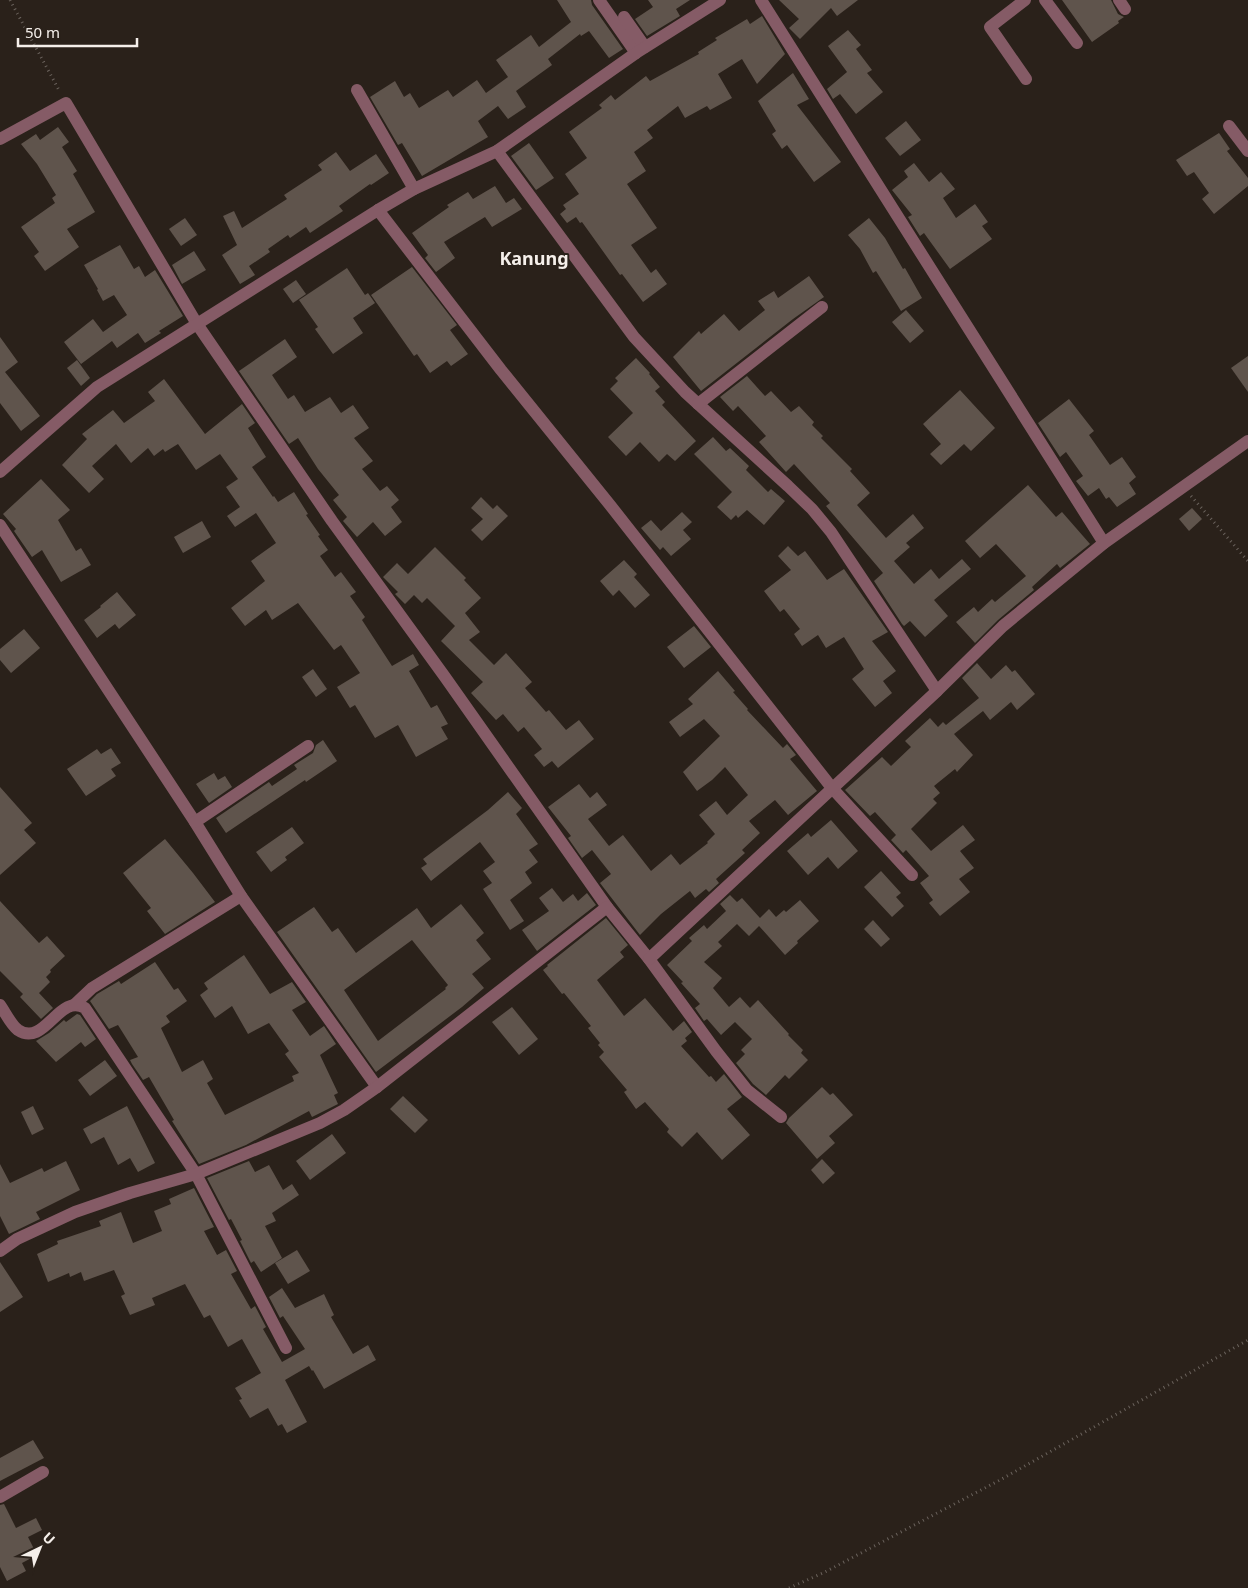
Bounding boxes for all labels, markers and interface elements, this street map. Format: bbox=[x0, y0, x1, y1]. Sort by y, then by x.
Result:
scale bar bbox=[18, 15, 136, 47]
text: 50 m bbox=[25, 22, 60, 42]
district label: Kanung bbox=[499, 246, 569, 270]
north arrow bbox=[15, 1523, 65, 1573]
text: U bbox=[39, 1528, 60, 1549]

